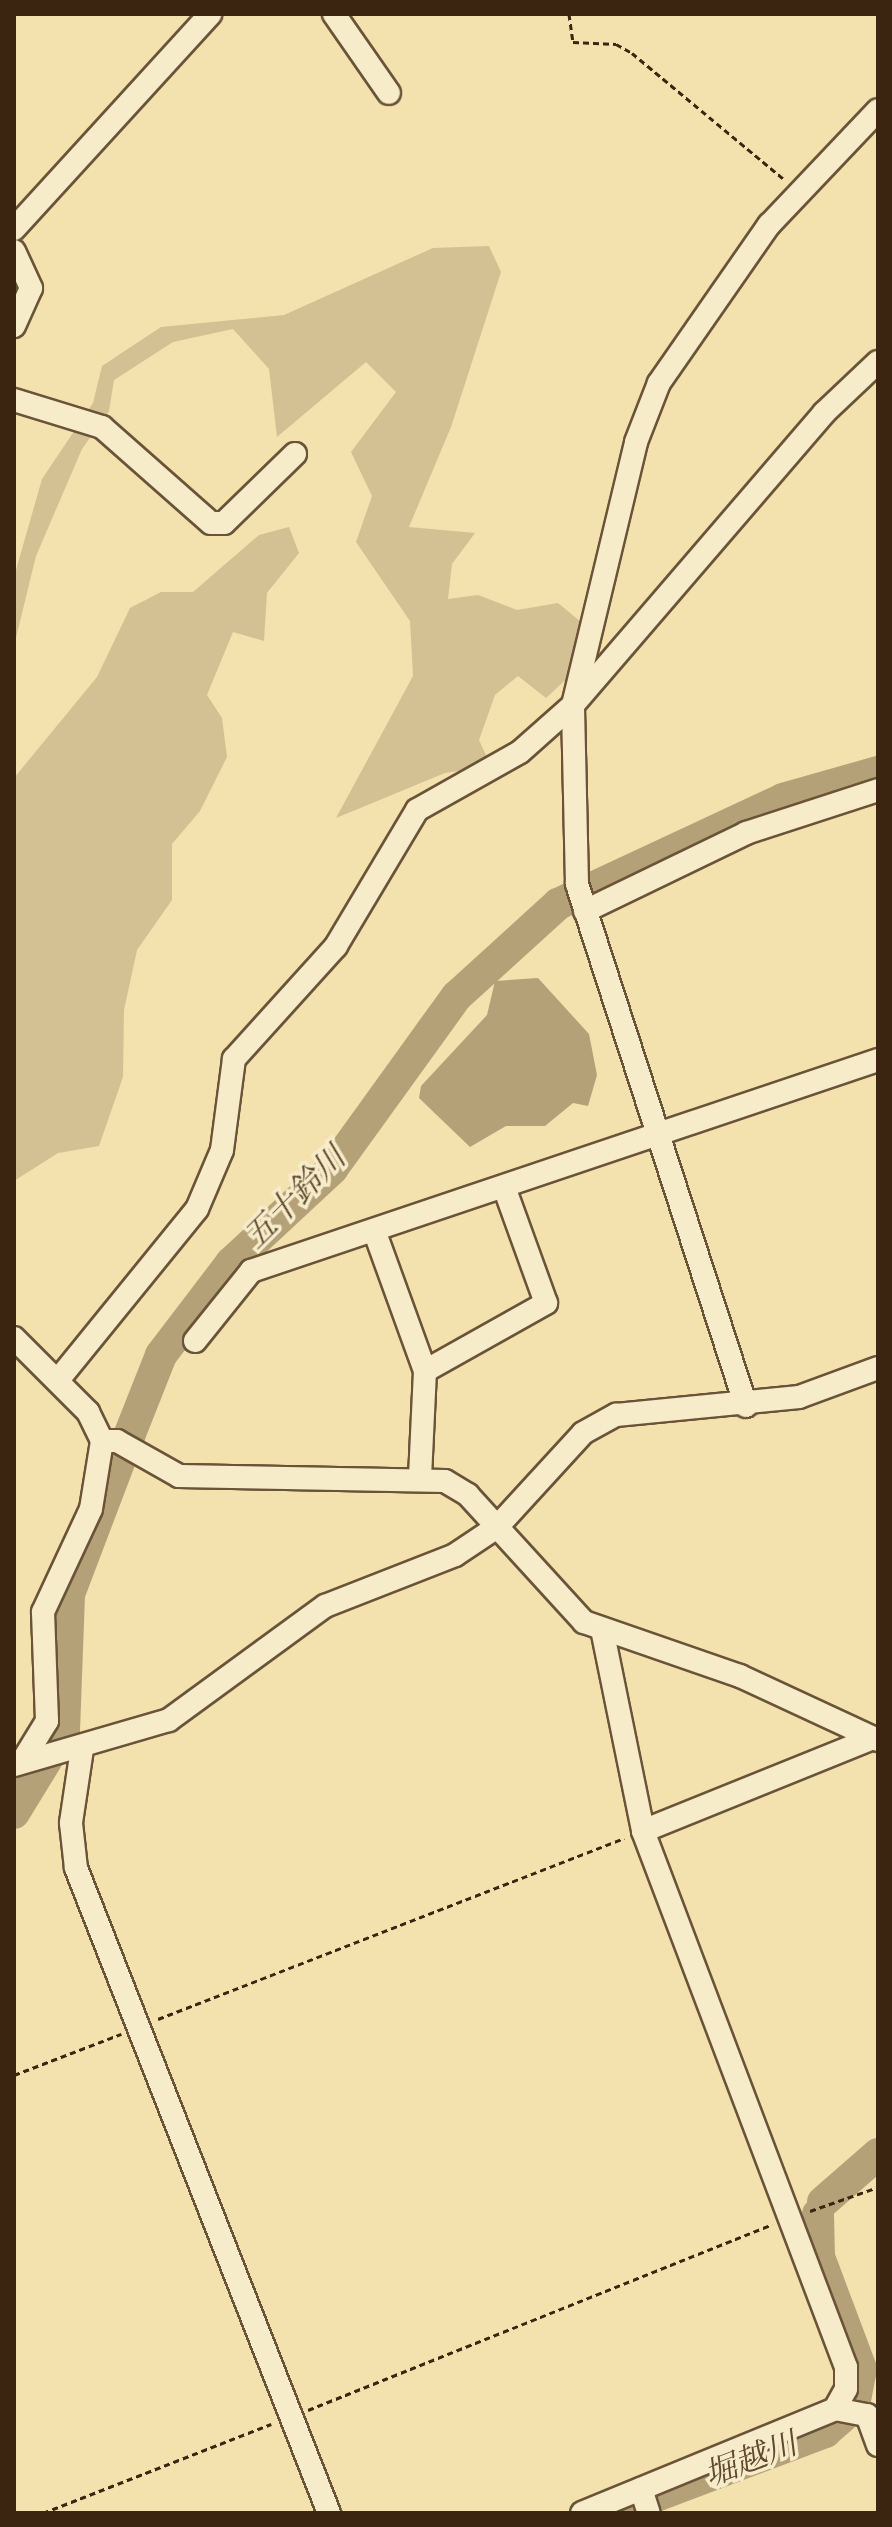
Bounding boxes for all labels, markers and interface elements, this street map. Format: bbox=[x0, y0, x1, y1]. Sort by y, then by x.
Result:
water label: 五十鈴川 bbox=[236, 1139, 354, 1257]
water label: 堀越川 bbox=[699, 2425, 803, 2495]

